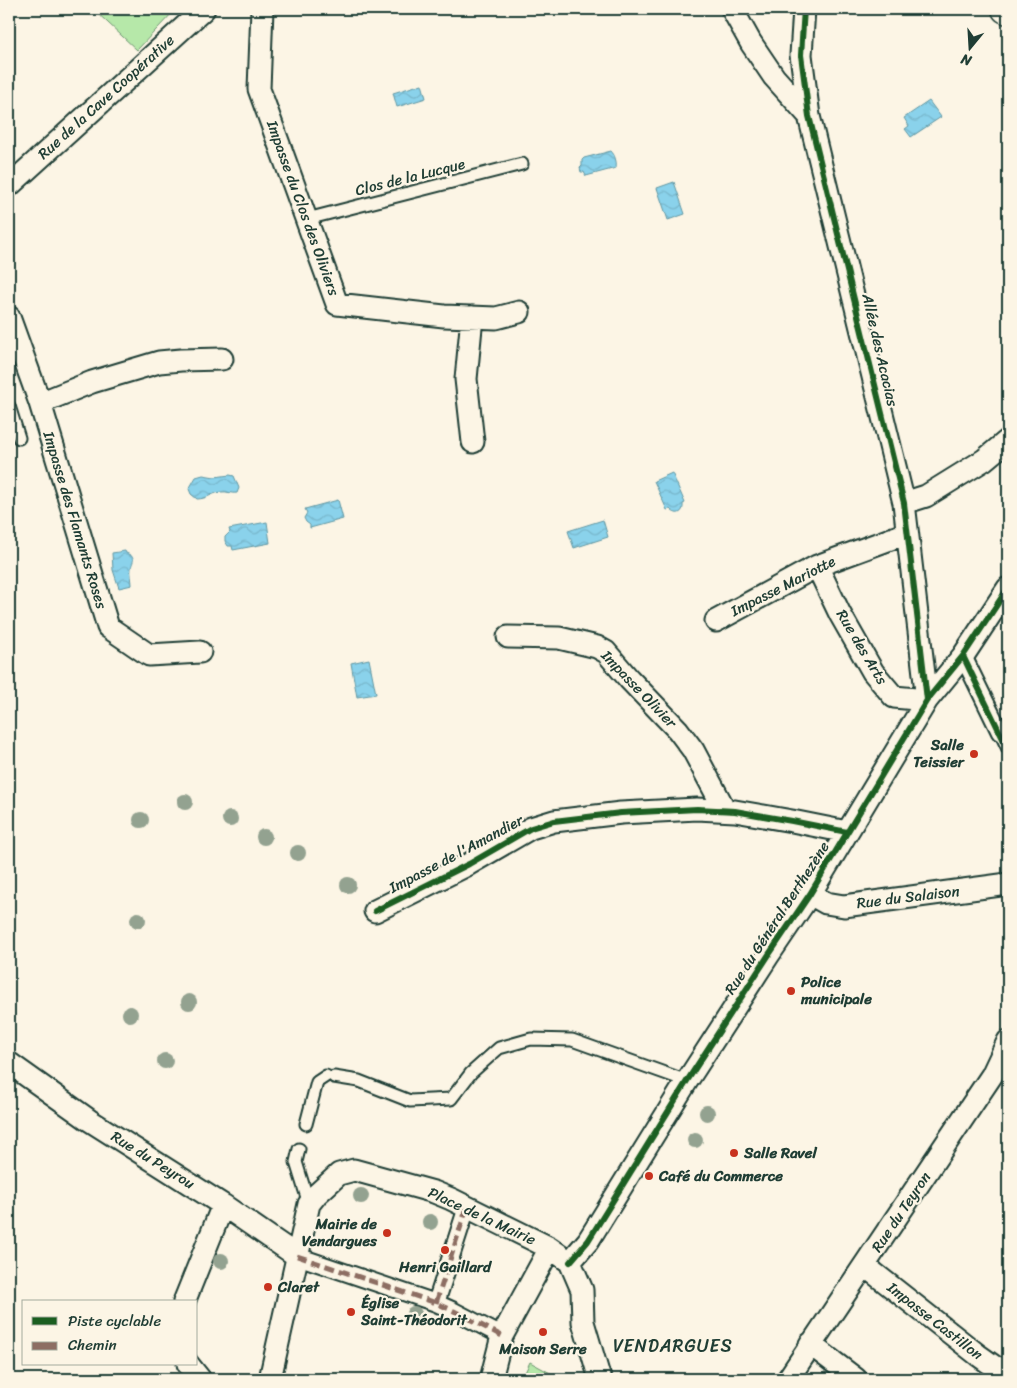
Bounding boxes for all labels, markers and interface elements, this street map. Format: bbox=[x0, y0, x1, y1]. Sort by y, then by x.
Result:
north arrow bbox=[944, 22, 994, 72]
street label: Rue de la Cave Coopérative bbox=[31, 28, 181, 166]
text: N bbox=[957, 46, 976, 74]
street label: Impasse du Clos des Oliviers bbox=[259, 116, 347, 300]
street label: Clos de la Lucque bbox=[352, 151, 468, 203]
street label: Allée des Acacias bbox=[854, 290, 906, 409]
street label: Impasse des Flamants Roses bbox=[35, 427, 114, 612]
street label: Impasse Mariotte bbox=[725, 548, 840, 624]
street label: Rue des Arts bbox=[829, 604, 895, 690]
street label: Impasse Olivier bbox=[594, 643, 684, 735]
place label: Salle Teissier bbox=[913, 732, 966, 775]
marker: Salle Teissier bbox=[968, 748, 980, 760]
street label: Impasse de l'Amandier bbox=[383, 807, 529, 901]
street label: Rue du Général Berthezène bbox=[717, 836, 837, 1000]
street label: Rue du Salaison bbox=[855, 878, 961, 916]
place label: Police municipale bbox=[800, 969, 872, 1012]
marker: Police municipale bbox=[785, 985, 797, 997]
street label: Rue du Peyrou bbox=[106, 1124, 200, 1196]
place label: Salle Ravel bbox=[743, 1140, 817, 1166]
marker: Salle Ravel bbox=[728, 1147, 740, 1159]
place label: Café du Commerce bbox=[658, 1163, 783, 1189]
street label: Rue du Teyron bbox=[864, 1166, 938, 1258]
marker: Café du Commerce bbox=[643, 1170, 655, 1182]
street label: Place de la Mairie bbox=[424, 1180, 541, 1253]
place label: Mairie de Vendargues bbox=[302, 1211, 378, 1254]
marker: Mairie de Vendargues bbox=[381, 1227, 393, 1239]
marker: Henri Gaillard bbox=[439, 1244, 451, 1256]
place label: Henri Gaillard bbox=[398, 1254, 493, 1280]
place label: Claret bbox=[277, 1274, 320, 1300]
street label: Impasse Castillon bbox=[881, 1274, 989, 1367]
marker: Claret bbox=[262, 1281, 274, 1293]
place label: Église Saint-Théodorit bbox=[360, 1290, 468, 1333]
legend bbox=[22, 1300, 198, 1366]
marker: Église Saint-Théodorit bbox=[345, 1306, 357, 1318]
text: Piste cyclable bbox=[68, 1308, 161, 1334]
marker: Maison Serre bbox=[537, 1326, 549, 1338]
district label: VENDARGUES bbox=[613, 1330, 733, 1362]
text: Chemin bbox=[68, 1332, 117, 1358]
place label: Maison Serre bbox=[498, 1336, 587, 1362]

